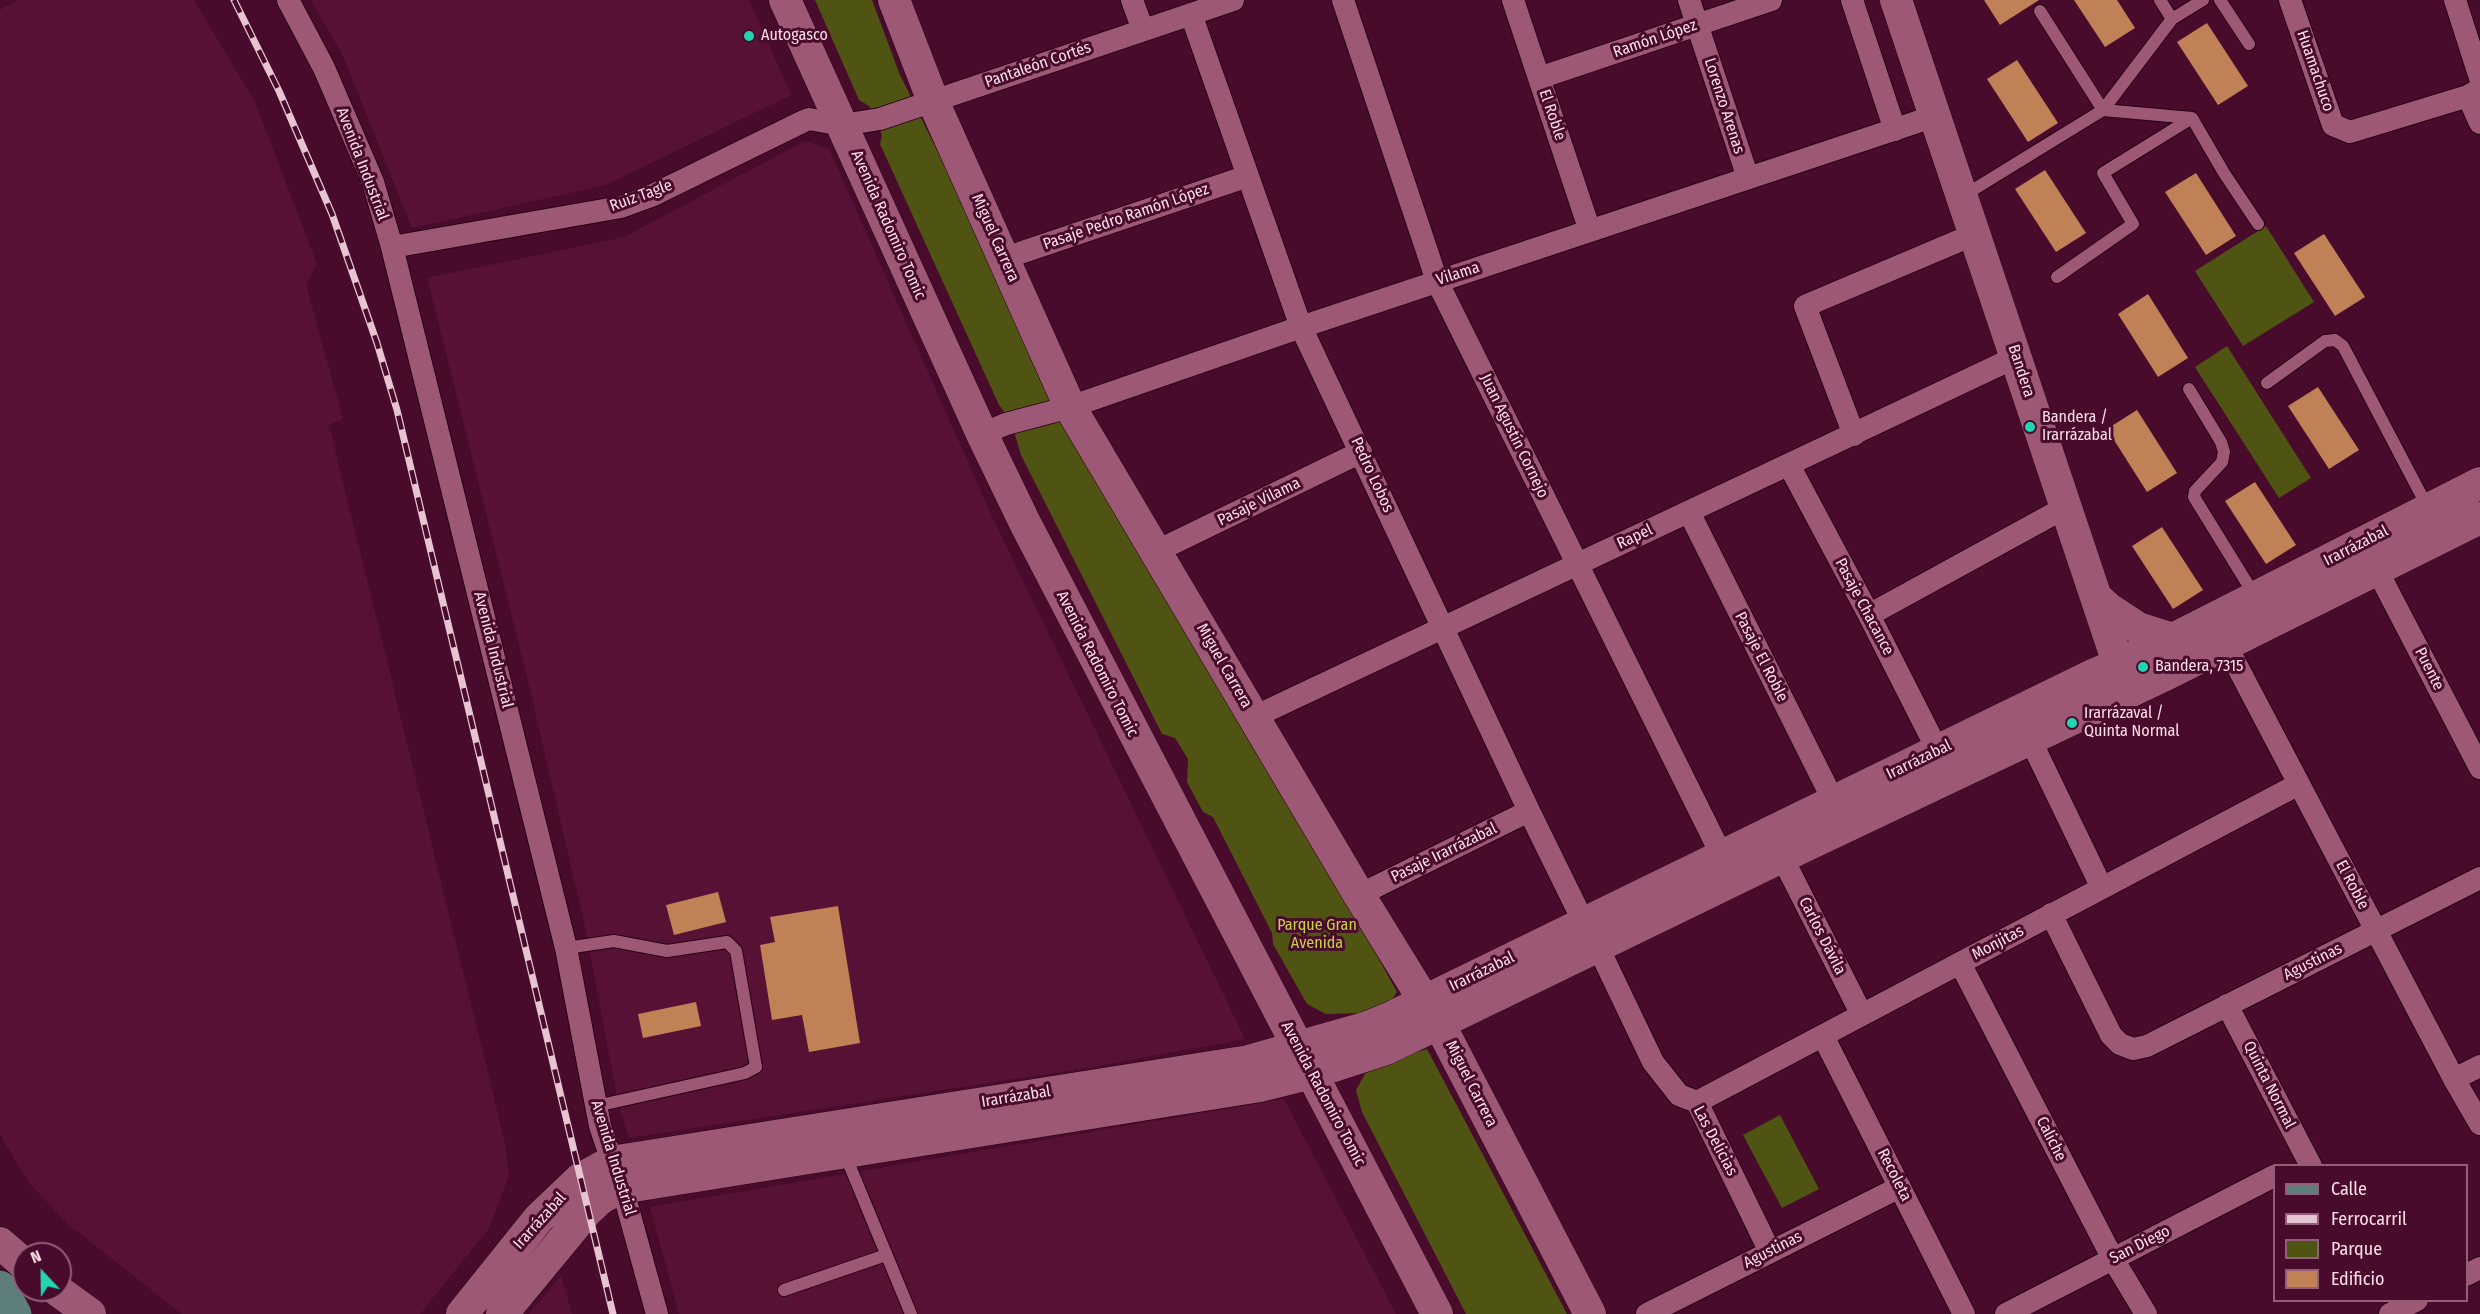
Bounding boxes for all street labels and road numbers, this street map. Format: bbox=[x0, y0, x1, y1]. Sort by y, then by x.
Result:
street label: Ramón López bbox=[1611, 16, 1699, 62]
street label: Huamachuco bbox=[2292, 28, 2338, 114]
street label: Pantaleón Cortés bbox=[982, 38, 1094, 92]
street label: Lorenzo Arenas bbox=[1700, 56, 1748, 156]
street label: El Roble bbox=[1534, 87, 1570, 143]
street label: Avenida Industrial bbox=[332, 105, 392, 223]
street label: Avenida Radomiro Tomic bbox=[846, 147, 930, 303]
street label: Ruiz Tagle bbox=[607, 176, 675, 216]
street label: Pasaje Pedro Ramón López bbox=[1041, 180, 1211, 254]
street label: Miguel Carrera bbox=[967, 191, 1023, 285]
street label: Vilama bbox=[1434, 258, 1482, 290]
street label: Bandera bbox=[2003, 342, 2039, 400]
street label: Juan Agustín Cornejo bbox=[1476, 371, 1552, 501]
street label: Pedro Lobos bbox=[1346, 434, 1398, 516]
street label: Pasaje Vilama bbox=[1214, 474, 1304, 530]
street label: Rapel bbox=[1614, 520, 1656, 554]
street label: Irarrázabal bbox=[2321, 522, 2391, 570]
street label: Pasaje Chacance bbox=[1830, 555, 1898, 659]
street label: Avenida Radomiro Tomic bbox=[1052, 588, 1142, 740]
street label: Avenida Industrial bbox=[469, 590, 517, 710]
street label: Pasaje El Roble bbox=[1730, 609, 1792, 705]
street label: Miguel Carrera bbox=[1192, 620, 1256, 712]
street label: Puente bbox=[2410, 644, 2448, 694]
street label: Irarrázabal bbox=[1883, 736, 1955, 784]
street label: Pasaje Irarrázabal bbox=[1388, 819, 1500, 887]
street label: El Roble bbox=[2331, 857, 2373, 913]
street label: Carlos Dávila bbox=[1794, 894, 1850, 978]
street label: Monjitas bbox=[1969, 921, 2027, 965]
street label: Agustinas bbox=[2280, 939, 2346, 985]
street label: Irarrázabal bbox=[1446, 948, 1518, 996]
street label: Avenida Radomiro Tomic bbox=[1277, 1018, 1369, 1170]
street label: Miguel Carrera bbox=[1441, 1038, 1501, 1130]
street label: Quinta Normal bbox=[2239, 1038, 2299, 1132]
street label: Irarrázabal bbox=[980, 1082, 1052, 1112]
street label: Avenida Industrial bbox=[586, 1098, 640, 1218]
street label: Las Delicias bbox=[1689, 1103, 1741, 1179]
street label: Caliche bbox=[2032, 1114, 2070, 1164]
street label: Recoleta bbox=[1873, 1146, 1915, 1204]
street label: Irarrázabal bbox=[509, 1189, 571, 1253]
street label: San Diego bbox=[2107, 1222, 2173, 1268]
street label: Agustinas bbox=[1740, 1227, 1806, 1273]

